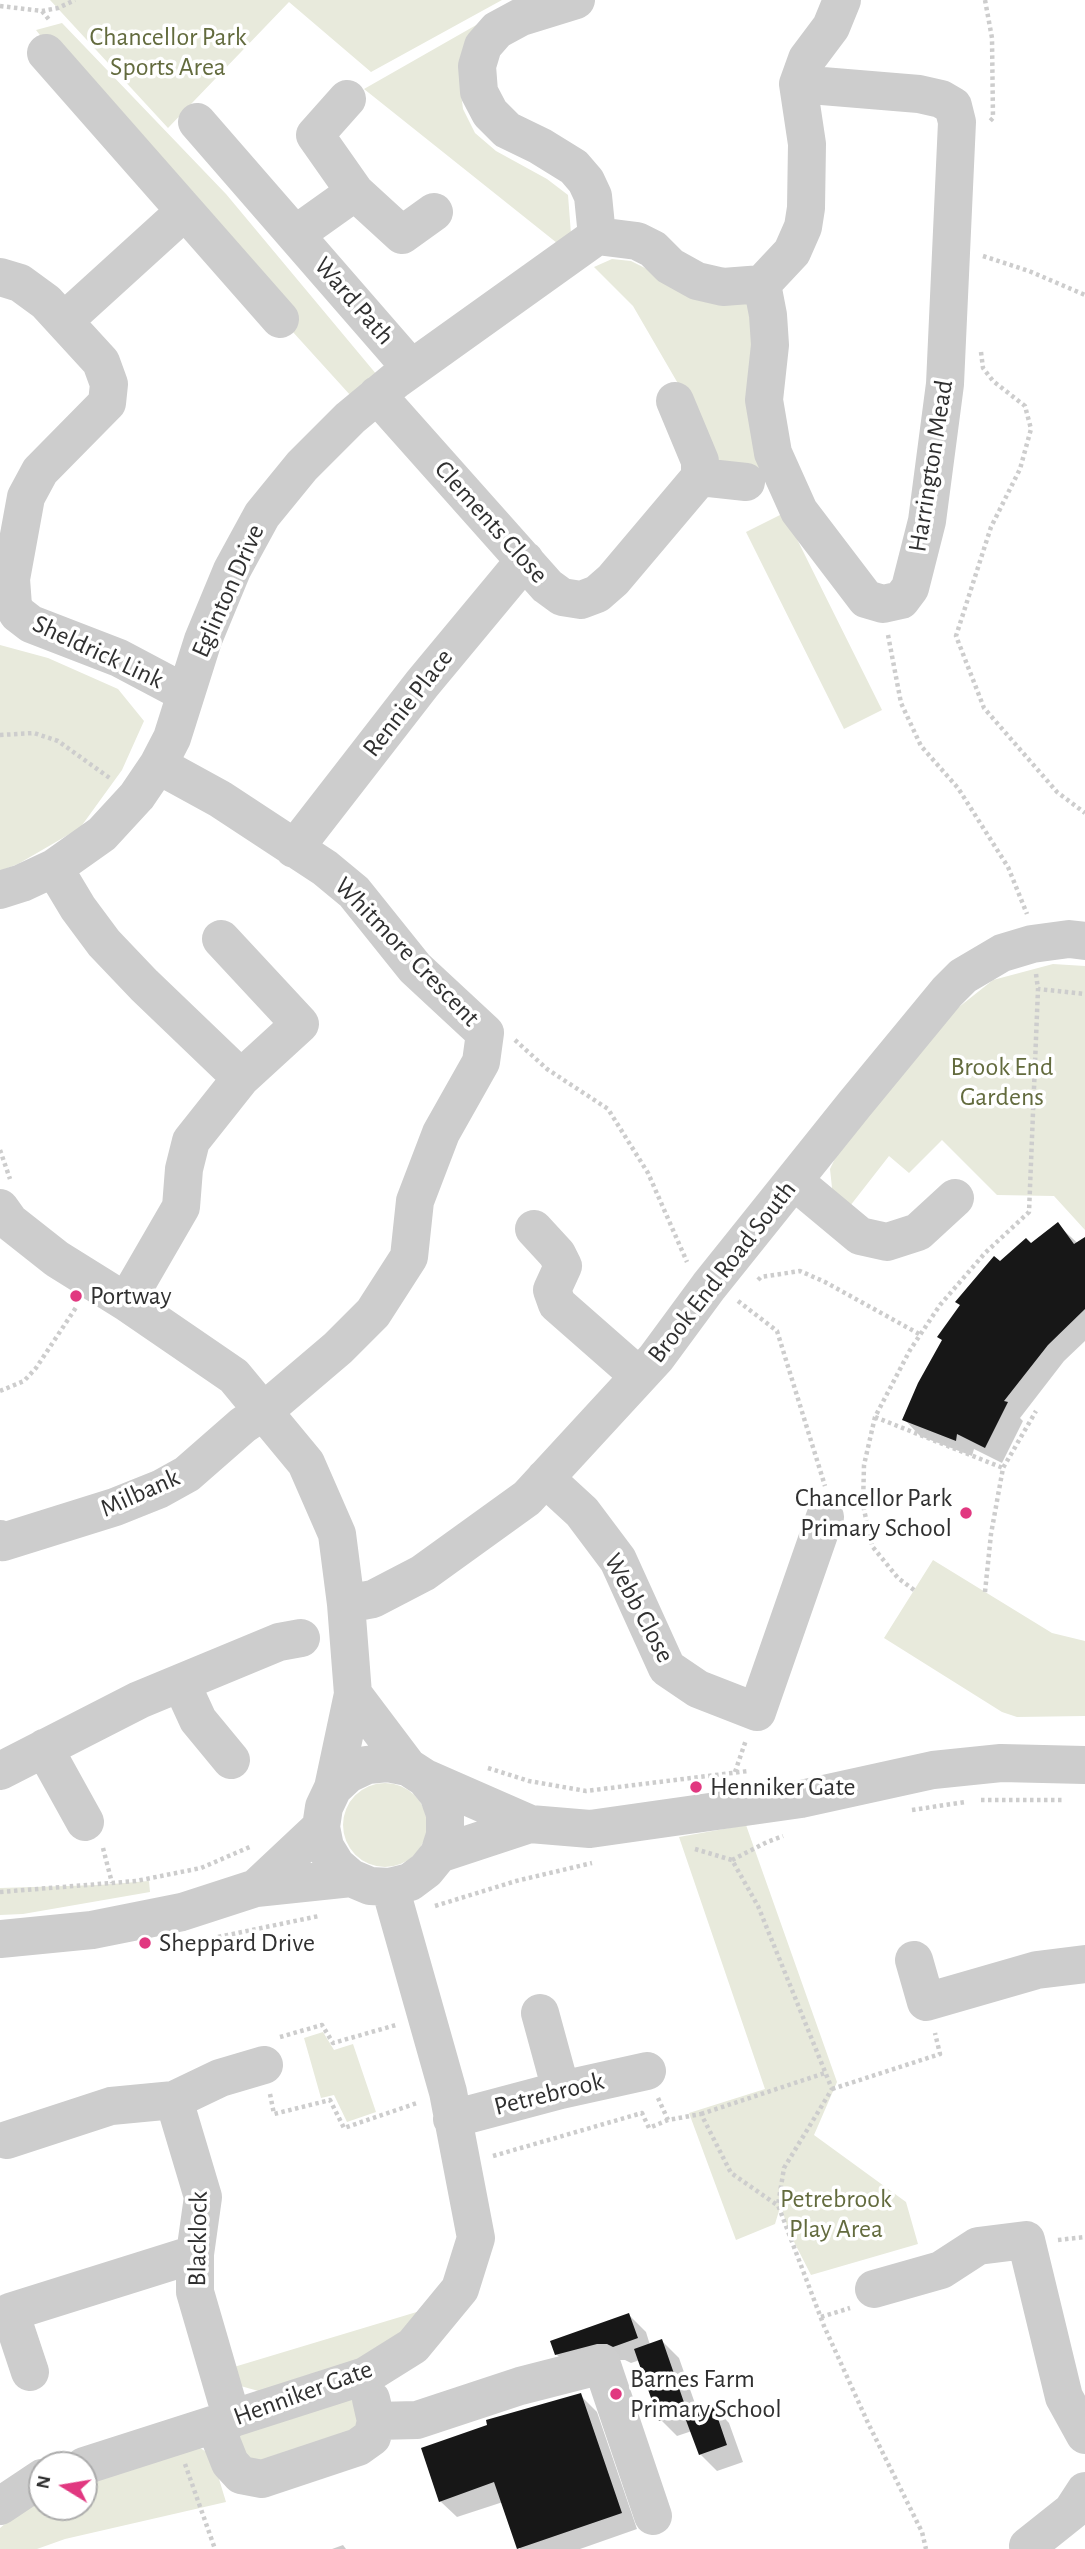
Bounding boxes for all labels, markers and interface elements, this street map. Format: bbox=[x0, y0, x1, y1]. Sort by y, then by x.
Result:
park label: Chancellor Park Sports Area bbox=[89, 21, 247, 82]
street label: Ward Path bbox=[307, 251, 401, 351]
street label: Harrington Mead bbox=[902, 378, 960, 554]
street label: Clements Close bbox=[428, 454, 554, 590]
street label: Eglinton Drive bbox=[185, 520, 271, 662]
street label: Sheldrick Link bbox=[28, 608, 168, 696]
street label: Rennie Place bbox=[356, 643, 460, 763]
street label: Whitmore Crescent bbox=[328, 871, 486, 1033]
park label: Brook End Gardens bbox=[951, 1051, 1053, 1112]
street label: Brook End Road South bbox=[641, 1175, 803, 1369]
place label: Portway bbox=[90, 1280, 172, 1312]
marker: Portway bbox=[68, 1288, 84, 1304]
street label: Milbank bbox=[95, 1462, 185, 1524]
place label: Chancellor Park Primary School bbox=[795, 1482, 952, 1544]
marker: Chancellor Park Primary School bbox=[958, 1505, 974, 1521]
street label: Webb Close bbox=[597, 1548, 681, 1668]
place label: Henniker Gate bbox=[710, 1771, 855, 1803]
marker: Henniker Gate bbox=[688, 1779, 704, 1795]
place label: Sheppard Drive bbox=[159, 1927, 315, 1959]
marker: Sheppard Drive bbox=[137, 1935, 153, 1951]
street label: Petrebrook bbox=[491, 2065, 607, 2123]
park label: Petrebrook Play Area bbox=[780, 2183, 892, 2244]
street label: Blacklock bbox=[182, 2191, 214, 2287]
street label: Henniker Gate bbox=[229, 2353, 377, 2433]
place label: Barnes Farm Primary School bbox=[630, 2363, 782, 2424]
marker: Barnes Farm Primary School bbox=[608, 2386, 624, 2402]
north arrow bbox=[28, 2451, 98, 2521]
text: N bbox=[33, 2474, 54, 2491]

